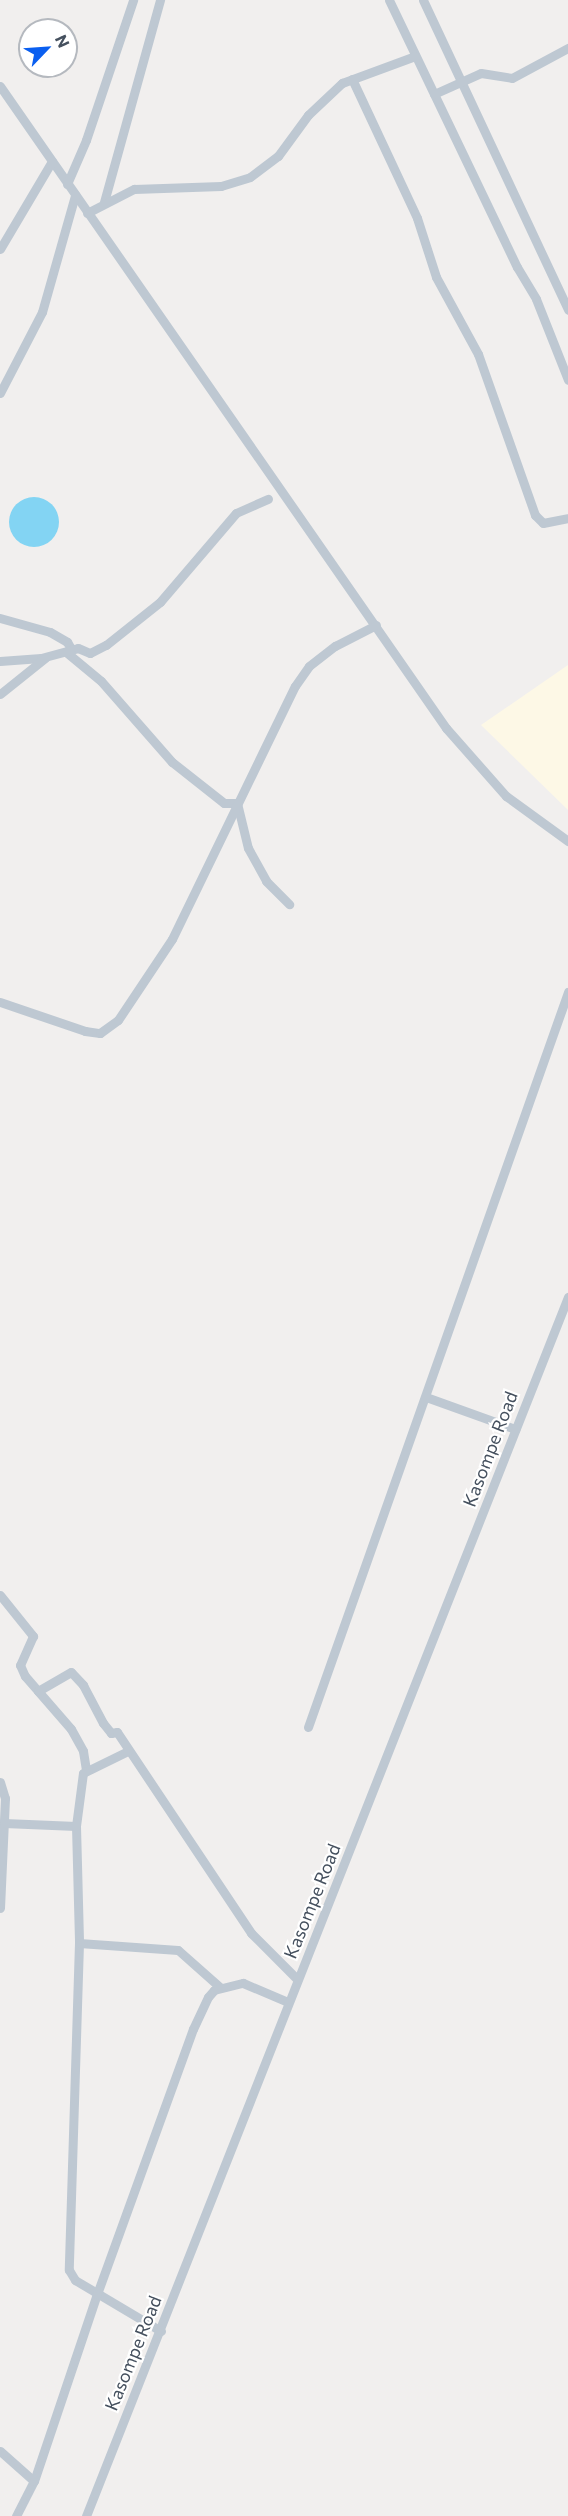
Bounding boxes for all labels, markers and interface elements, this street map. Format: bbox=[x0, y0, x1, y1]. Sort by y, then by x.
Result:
north arrow bbox=[18, 18, 78, 78]
text: N bbox=[52, 32, 74, 50]
street label: Kasompe Road bbox=[458, 1388, 522, 1510]
street label: Kasompe Road bbox=[279, 1841, 345, 1961]
street label: Kasompe Road bbox=[100, 2293, 166, 2413]

